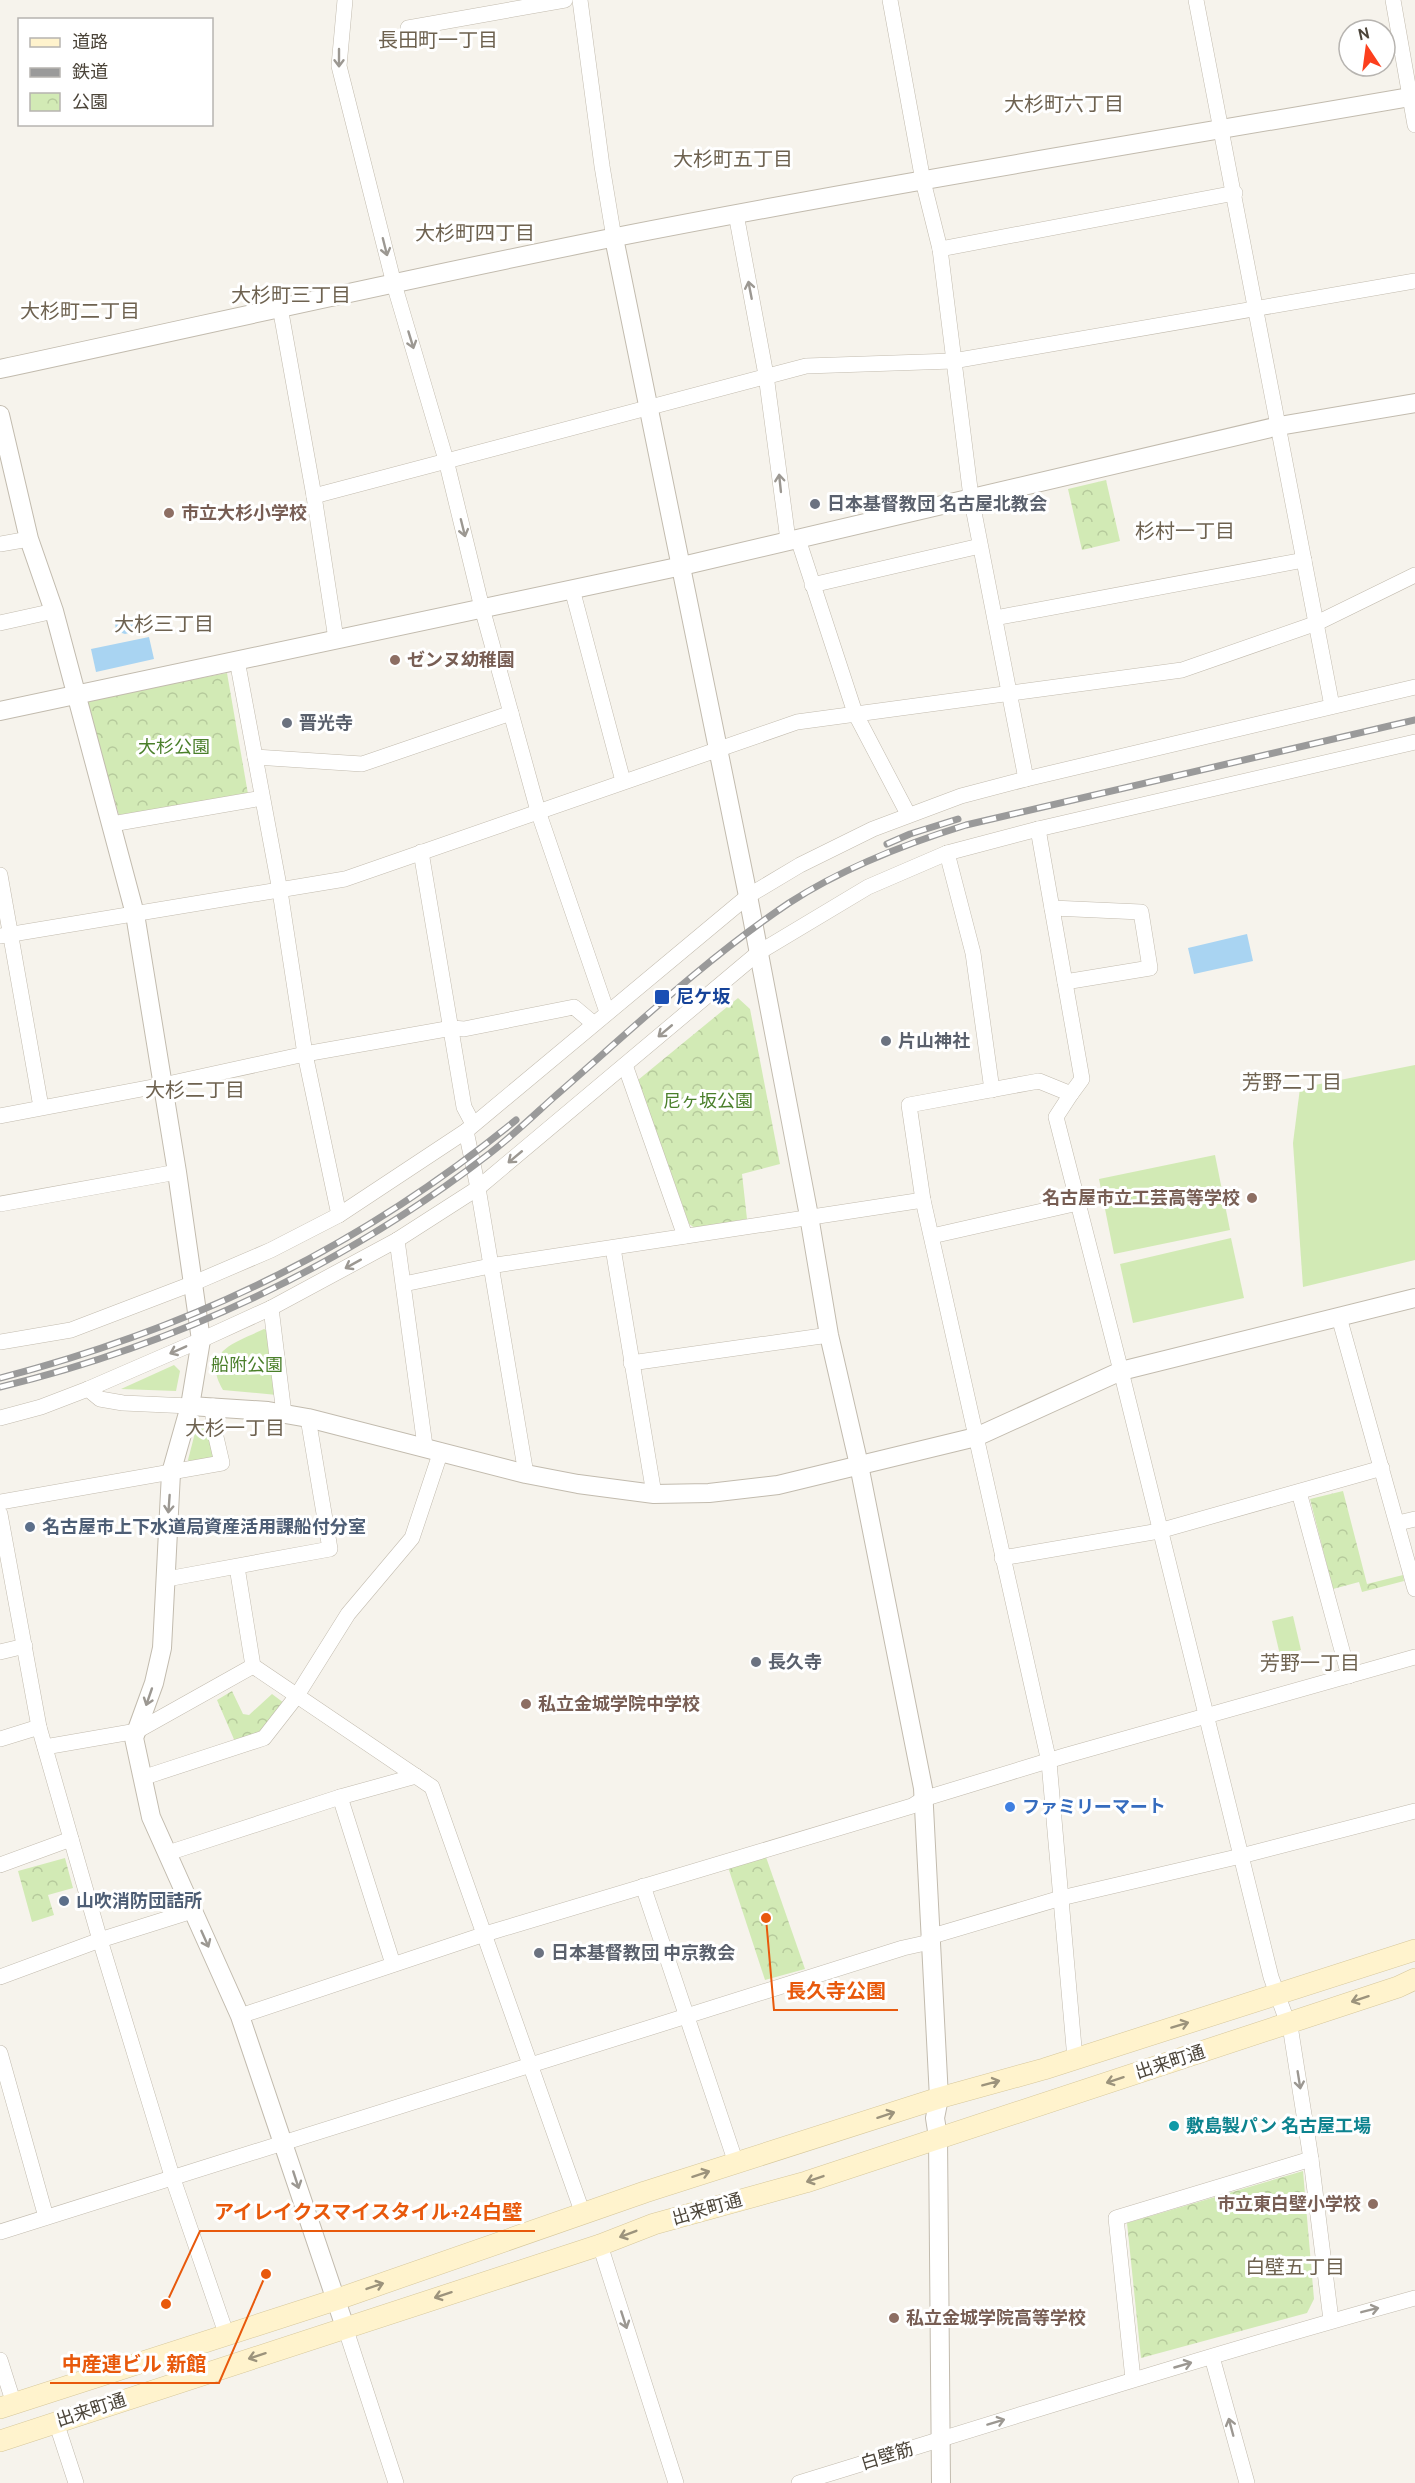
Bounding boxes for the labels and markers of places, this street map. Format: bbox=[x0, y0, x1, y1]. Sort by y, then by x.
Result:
place label: 日本基督教団 名古屋北教会 bbox=[827, 493, 1047, 515]
marker: 日本基督教団 名古屋北教会 bbox=[808, 497, 822, 511]
place label: 市立大杉小学校 bbox=[181, 502, 307, 524]
marker: 市立大杉小学校 bbox=[162, 506, 176, 520]
place label: ゼンヌ幼稚園 bbox=[407, 649, 515, 671]
marker: ゼンヌ幼稚園 bbox=[388, 653, 402, 667]
place label: 晋光寺 bbox=[299, 712, 353, 734]
marker: 晋光寺 bbox=[280, 716, 294, 730]
place label: 尼ケ坂 bbox=[676, 986, 731, 1008]
marker: 尼ケ坂 bbox=[653, 988, 671, 1006]
place label: 片山神社 bbox=[898, 1030, 970, 1052]
marker: 片山神社 bbox=[879, 1034, 893, 1048]
place label: 名古屋市立工芸高等学校 bbox=[1042, 1187, 1240, 1209]
marker: 名古屋市立工芸高等学校 bbox=[1245, 1191, 1259, 1205]
place label: 名古屋市上下水道局資産活用課船付分室 bbox=[42, 1516, 366, 1538]
marker: 名古屋市上下水道局資産活用課船付分室 bbox=[23, 1520, 37, 1534]
place label: 長久寺 bbox=[768, 1651, 822, 1673]
marker: 長久寺 bbox=[749, 1655, 763, 1669]
place label: 私立金城学院中学校 bbox=[538, 1693, 700, 1715]
marker: 私立金城学院中学校 bbox=[519, 1697, 533, 1711]
place label: ファミリーマート bbox=[1022, 1796, 1166, 1818]
marker: ファミリーマート bbox=[1003, 1800, 1017, 1814]
place label: 山吹消防団詰所 bbox=[76, 1890, 202, 1912]
marker: 山吹消防団詰所 bbox=[57, 1894, 71, 1908]
place label: 日本基督教団 中京教会 bbox=[551, 1942, 735, 1964]
marker: 日本基督教団 中京教会 bbox=[532, 1946, 546, 1960]
callout: 長久寺公園 bbox=[774, 1972, 898, 2010]
place label: 敷島製パン 名古屋工場 bbox=[1186, 2115, 1371, 2137]
marker: 敷島製パン 名古屋工場 bbox=[1167, 2119, 1181, 2133]
callout: アイレイクスマイスタイル+24白壁 bbox=[200, 2193, 535, 2231]
place label: 市立東白壁小学校 bbox=[1217, 2193, 1361, 2215]
marker: 市立東白壁小学校 bbox=[1366, 2197, 1380, 2211]
place label: 私立金城学院高等学校 bbox=[906, 2307, 1086, 2329]
marker: 私立金城学院高等学校 bbox=[887, 2311, 901, 2325]
callout: 中産連ビル 新館 bbox=[50, 2345, 219, 2383]

